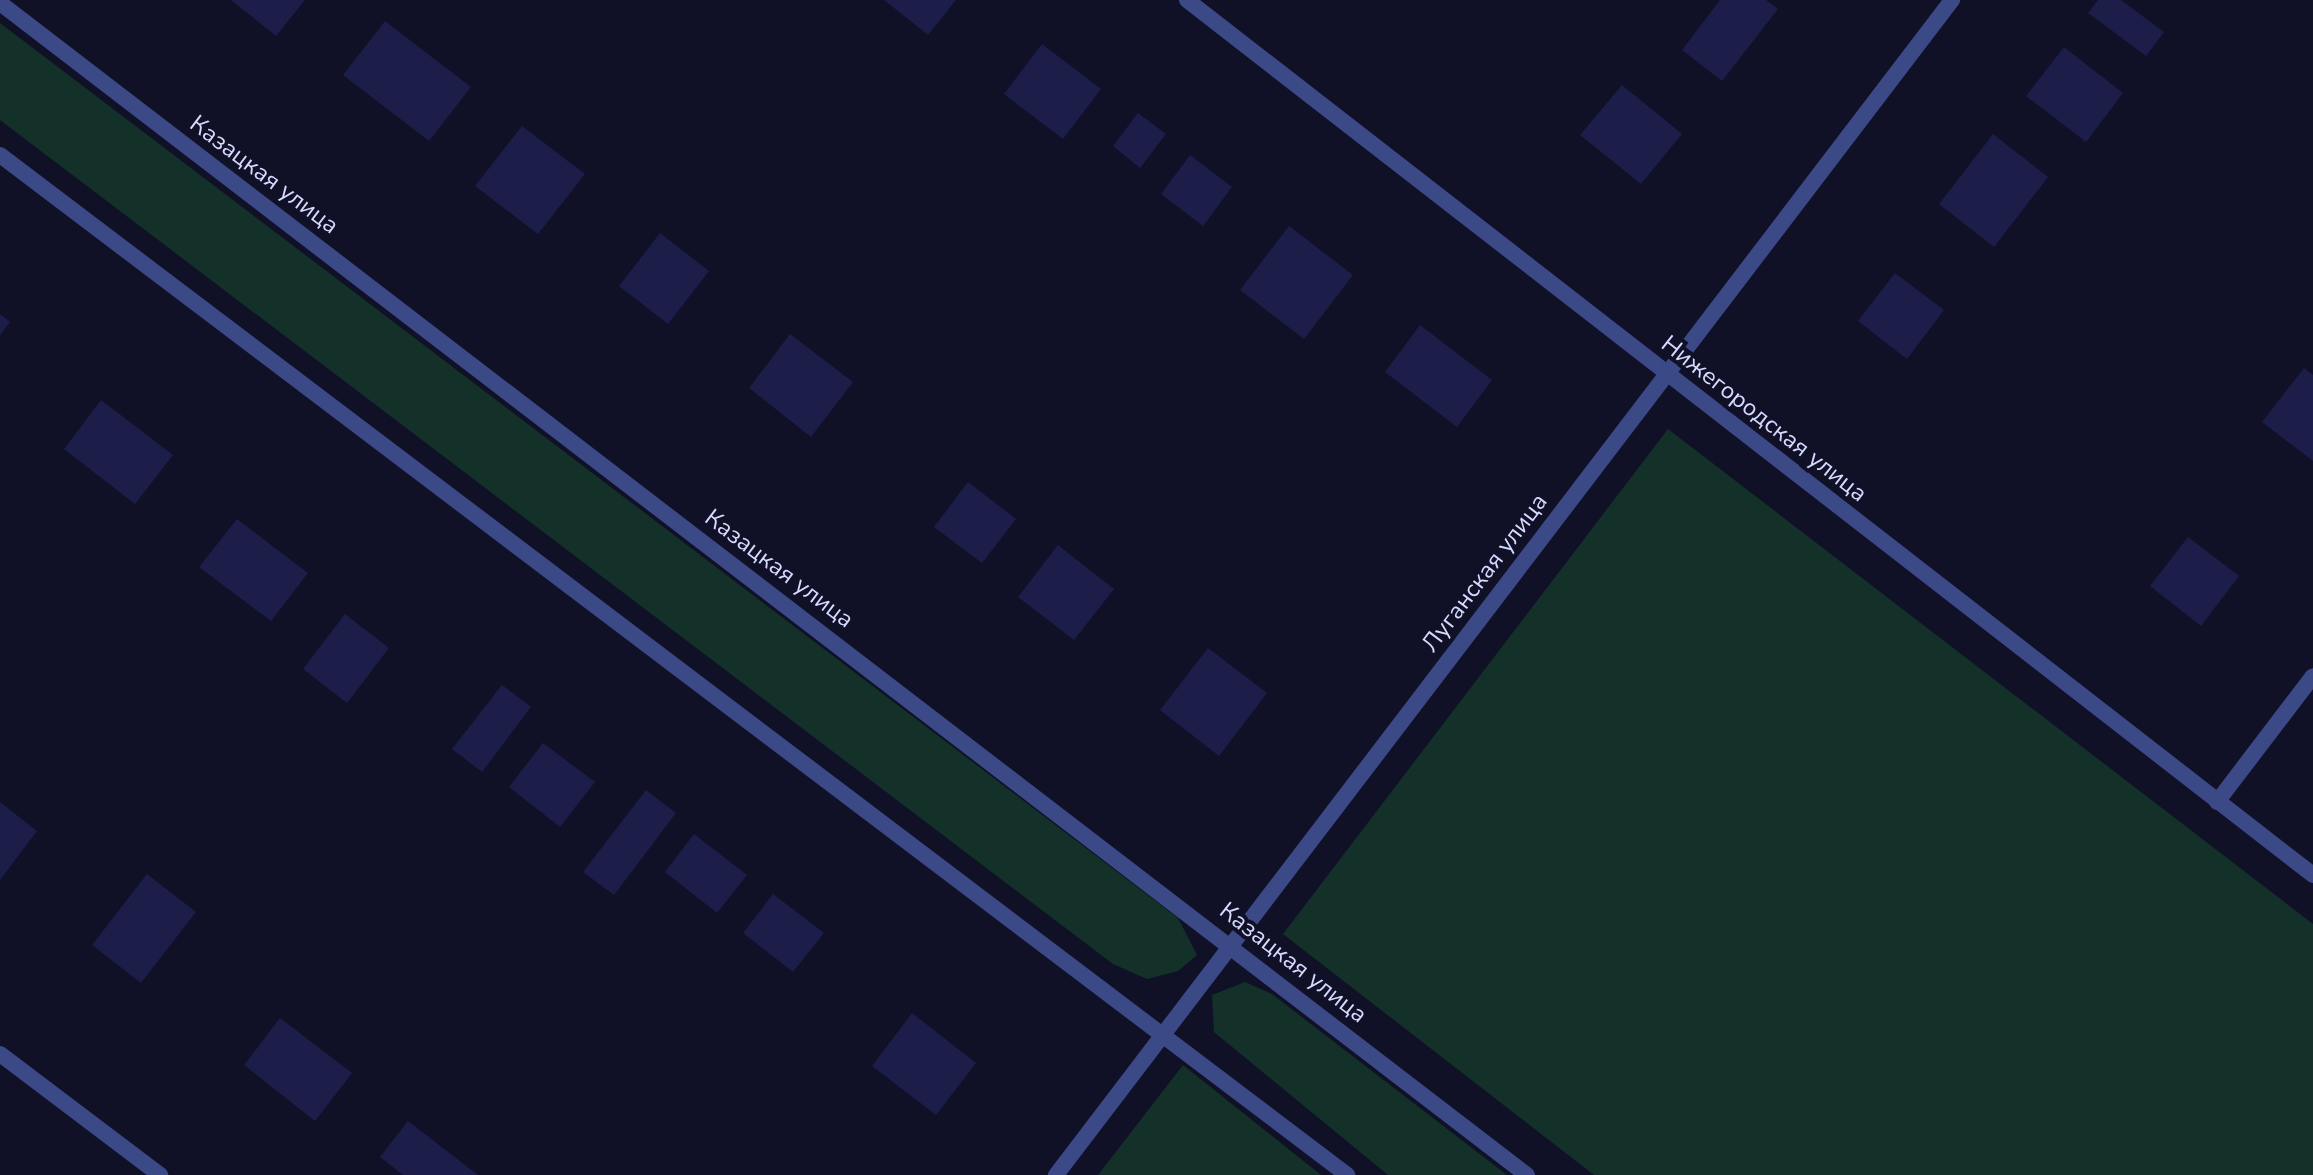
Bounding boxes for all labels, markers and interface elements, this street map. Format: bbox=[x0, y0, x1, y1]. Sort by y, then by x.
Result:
street label: Казацкая улица bbox=[184, 110, 344, 240]
street label: Нижегородская улица bbox=[1655, 330, 1873, 508]
street label: Луганская улица bbox=[1416, 488, 1554, 658]
street label: Казацкая улица bbox=[699, 504, 859, 634]
street label: Казацкая улица bbox=[1214, 897, 1372, 1029]

